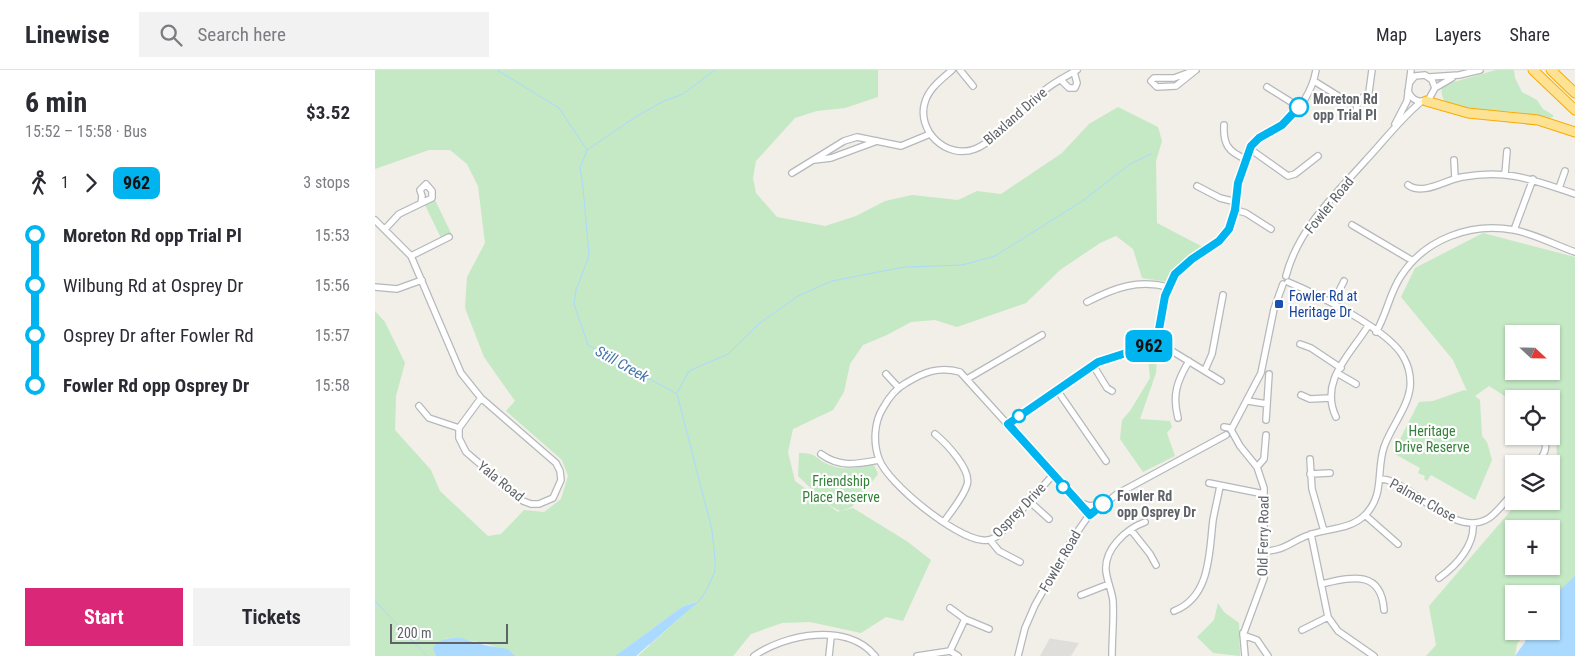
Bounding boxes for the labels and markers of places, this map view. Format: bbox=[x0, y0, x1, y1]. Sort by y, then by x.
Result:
place label: Moreton Rd opp Trial Pl bbox=[1313, 91, 1378, 123]
marker: Moreton Rd opp Trial Pl bbox=[1289, 97, 1309, 117]
place label: Fowler Rd at Heritage Dr bbox=[1289, 288, 1357, 320]
marker: Fowler Rd at Heritage Dr bbox=[1273, 298, 1285, 310]
unlabelled marker bbox=[1012, 409, 1026, 423]
unlabelled marker bbox=[1056, 480, 1070, 494]
place label: Fowler Rd opp Osprey Dr bbox=[1117, 488, 1196, 520]
marker: Fowler Rd opp Osprey Dr bbox=[1093, 494, 1113, 514]

